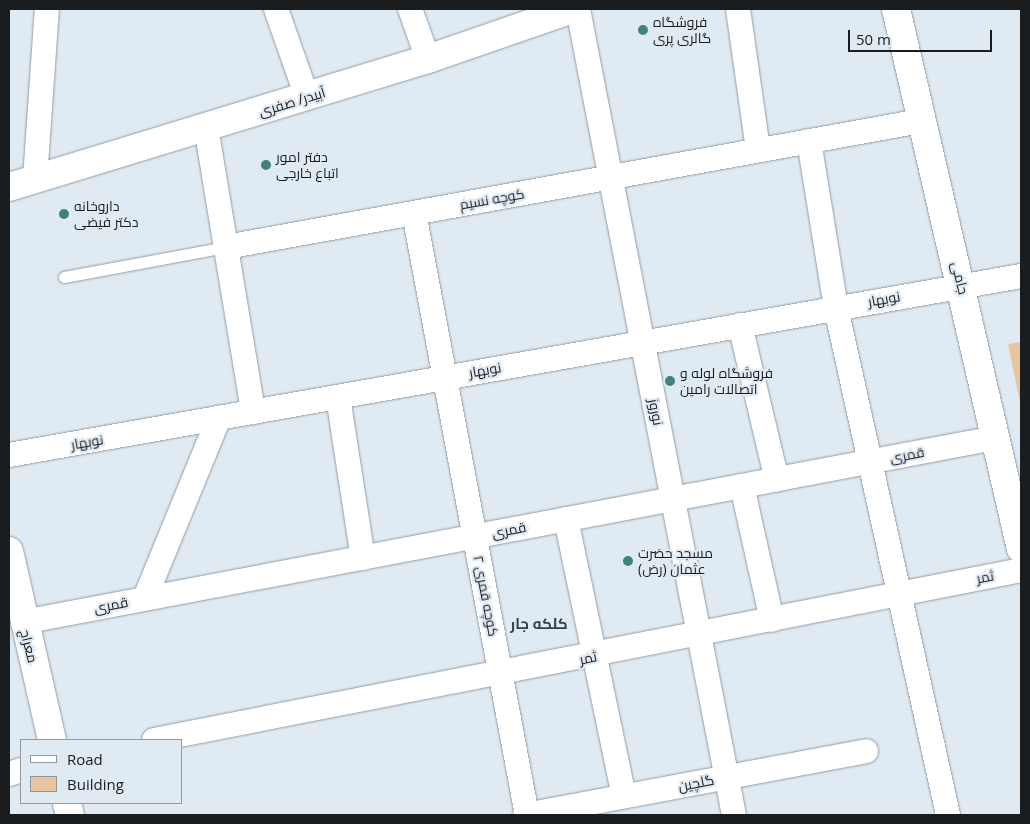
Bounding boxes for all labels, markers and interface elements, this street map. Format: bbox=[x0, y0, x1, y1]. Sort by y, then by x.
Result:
place label: فروشگاه گالری پری bbox=[653, 14, 711, 46]
scale bar bbox=[850, 20, 994, 52]
marker: فروشگاه گالری پری bbox=[637, 24, 649, 36]
text: 50 m bbox=[856, 29, 891, 49]
street label: آبیدر/ صفری bbox=[257, 84, 327, 120]
place label: دفتر امور اتباع خارجی bbox=[276, 149, 339, 182]
marker: دفتر امور اتباع خارجی bbox=[260, 159, 272, 171]
street label: کوچه نسیم bbox=[458, 185, 526, 213]
place label: داروخانه دکتر فیضی bbox=[74, 198, 138, 230]
marker: داروخانه دکتر فیضی bbox=[58, 208, 70, 220]
street label: جامی bbox=[948, 260, 972, 296]
street label: نوبهار bbox=[866, 288, 902, 310]
street label: نوبهار bbox=[467, 359, 503, 381]
place label: فروشگاه لوله و اتصالات رامین bbox=[680, 365, 773, 398]
marker: فروشگاه لوله و اتصالات رامین bbox=[664, 375, 676, 387]
street label: نوروز bbox=[645, 397, 667, 427]
street label: نوبهار bbox=[69, 431, 105, 453]
street label: قمری bbox=[888, 443, 926, 467]
street label: قمری bbox=[490, 518, 528, 542]
place label: مسجد حضرت عثمان (رض) bbox=[638, 545, 713, 578]
street label: کوچه قمری ۲ bbox=[470, 554, 502, 638]
marker: مسجد حضرت عثمان (رض) bbox=[622, 555, 634, 567]
street label: ثمر bbox=[975, 567, 995, 587]
street label: قمری bbox=[92, 593, 130, 617]
district label: کلکه جار bbox=[510, 615, 568, 633]
street label: معراج bbox=[17, 627, 41, 665]
street label: ثمر bbox=[578, 648, 598, 668]
legend bbox=[20, 739, 182, 804]
text: Road bbox=[67, 749, 103, 769]
street label: گلچین bbox=[677, 771, 715, 795]
text: Building bbox=[67, 774, 124, 794]

